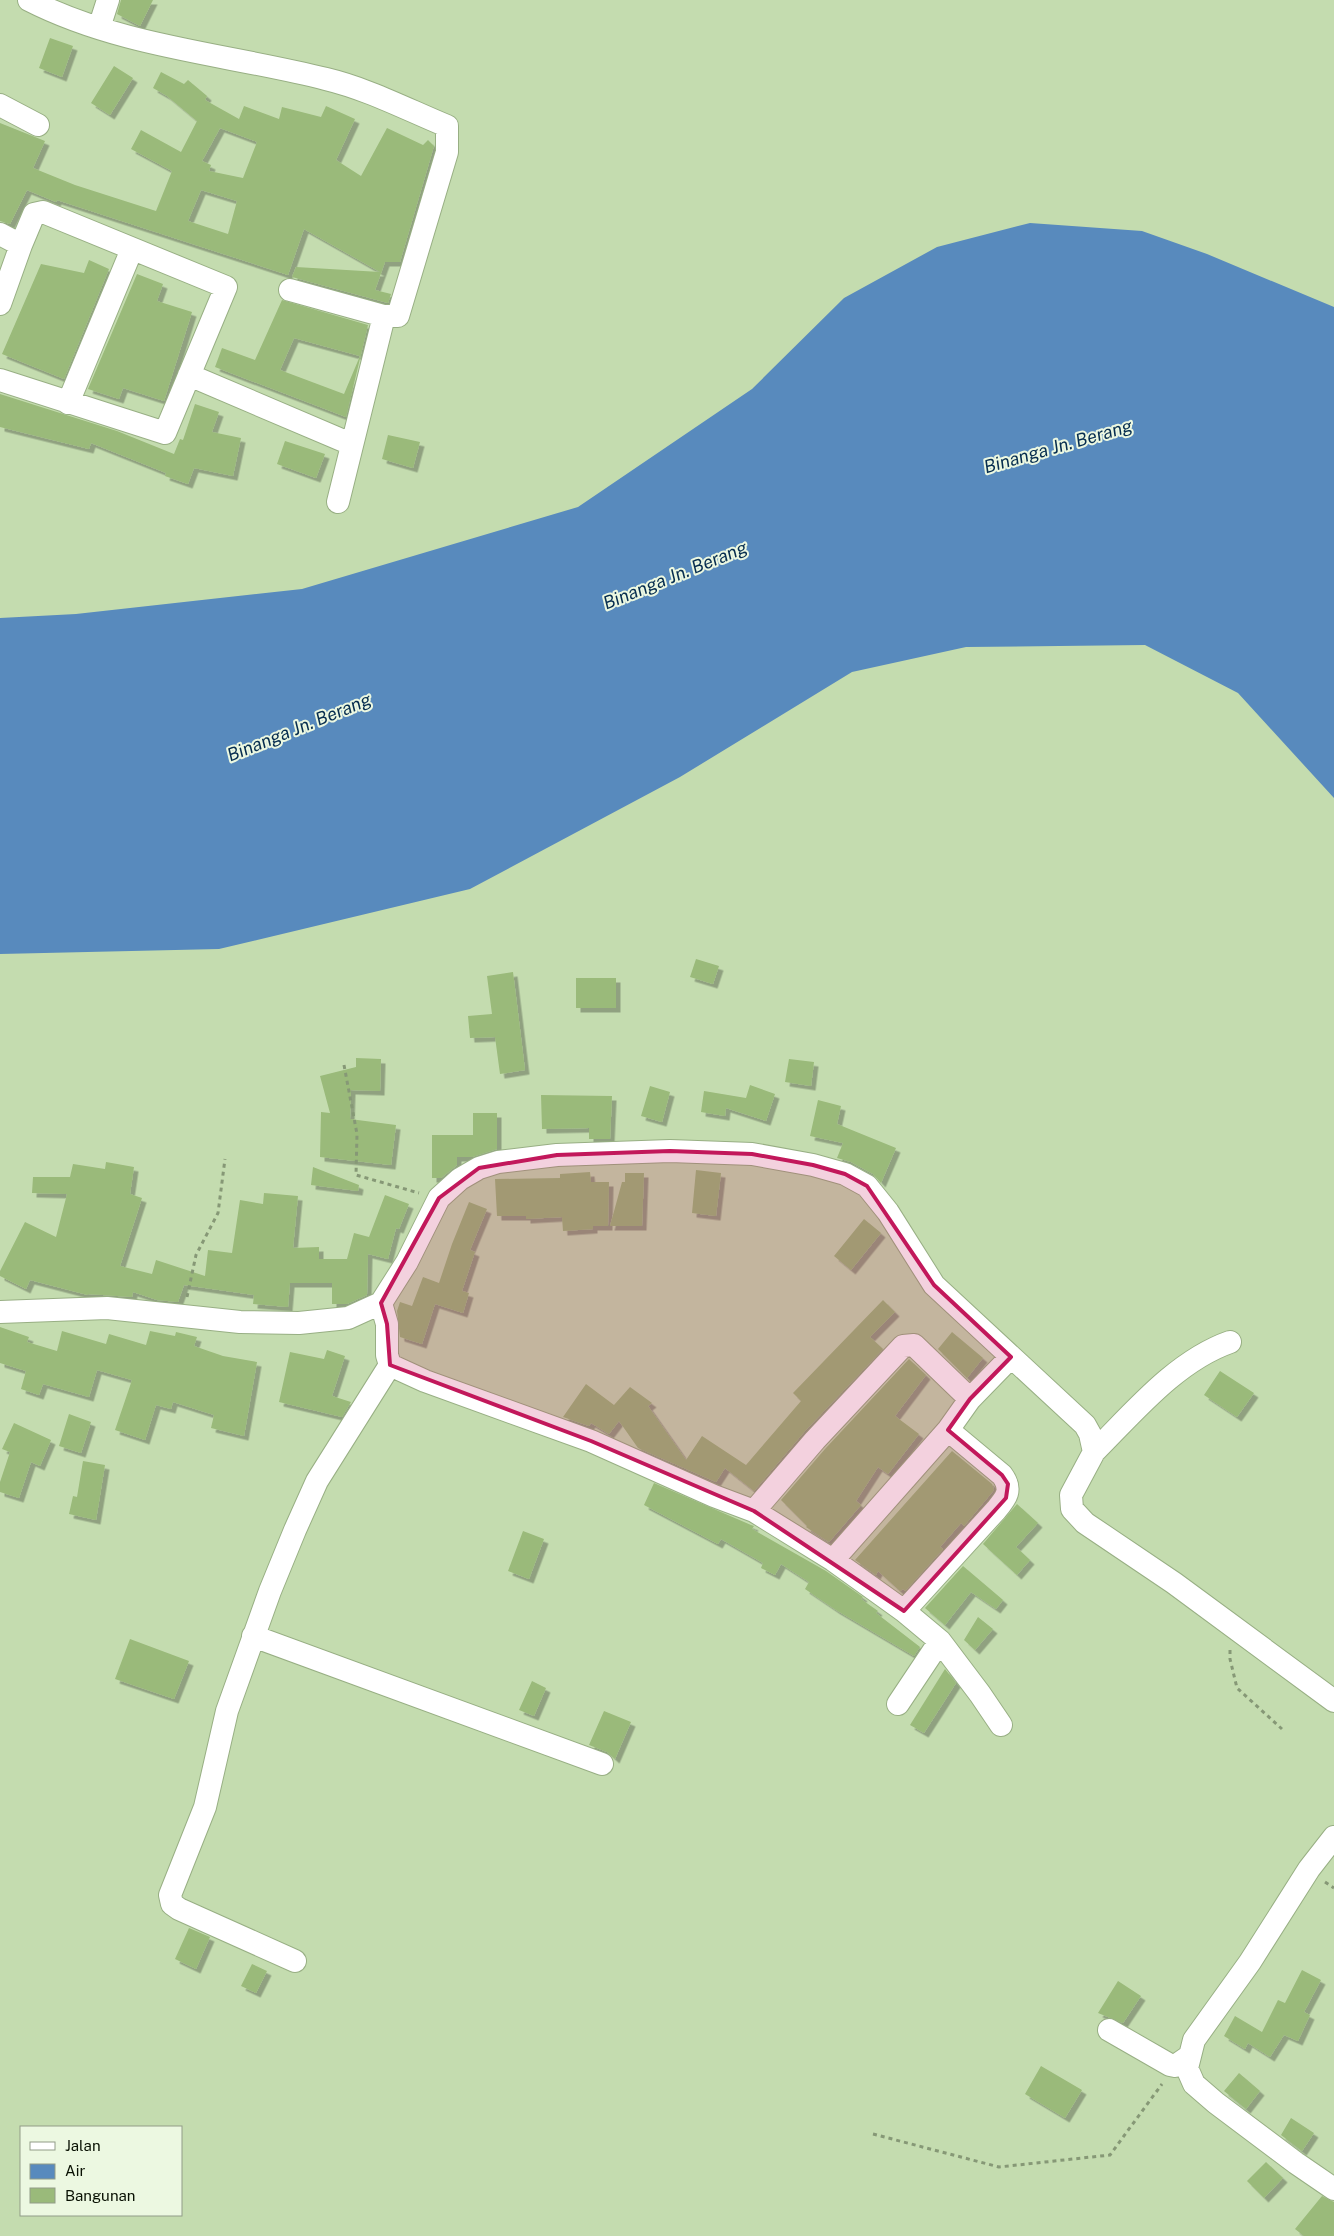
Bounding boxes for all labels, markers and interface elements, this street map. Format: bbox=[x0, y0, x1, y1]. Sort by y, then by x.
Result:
water label: Binanga Jn. Berang bbox=[981, 415, 1135, 477]
water label: Binanga Jn. Berang bbox=[600, 536, 750, 613]
water label: Binanga Jn. Berang bbox=[224, 688, 374, 765]
legend bbox=[20, 2126, 182, 2216]
text: Jalan bbox=[65, 2137, 101, 2154]
text: Air bbox=[65, 2162, 85, 2179]
text: Bangunan bbox=[65, 2187, 136, 2204]

